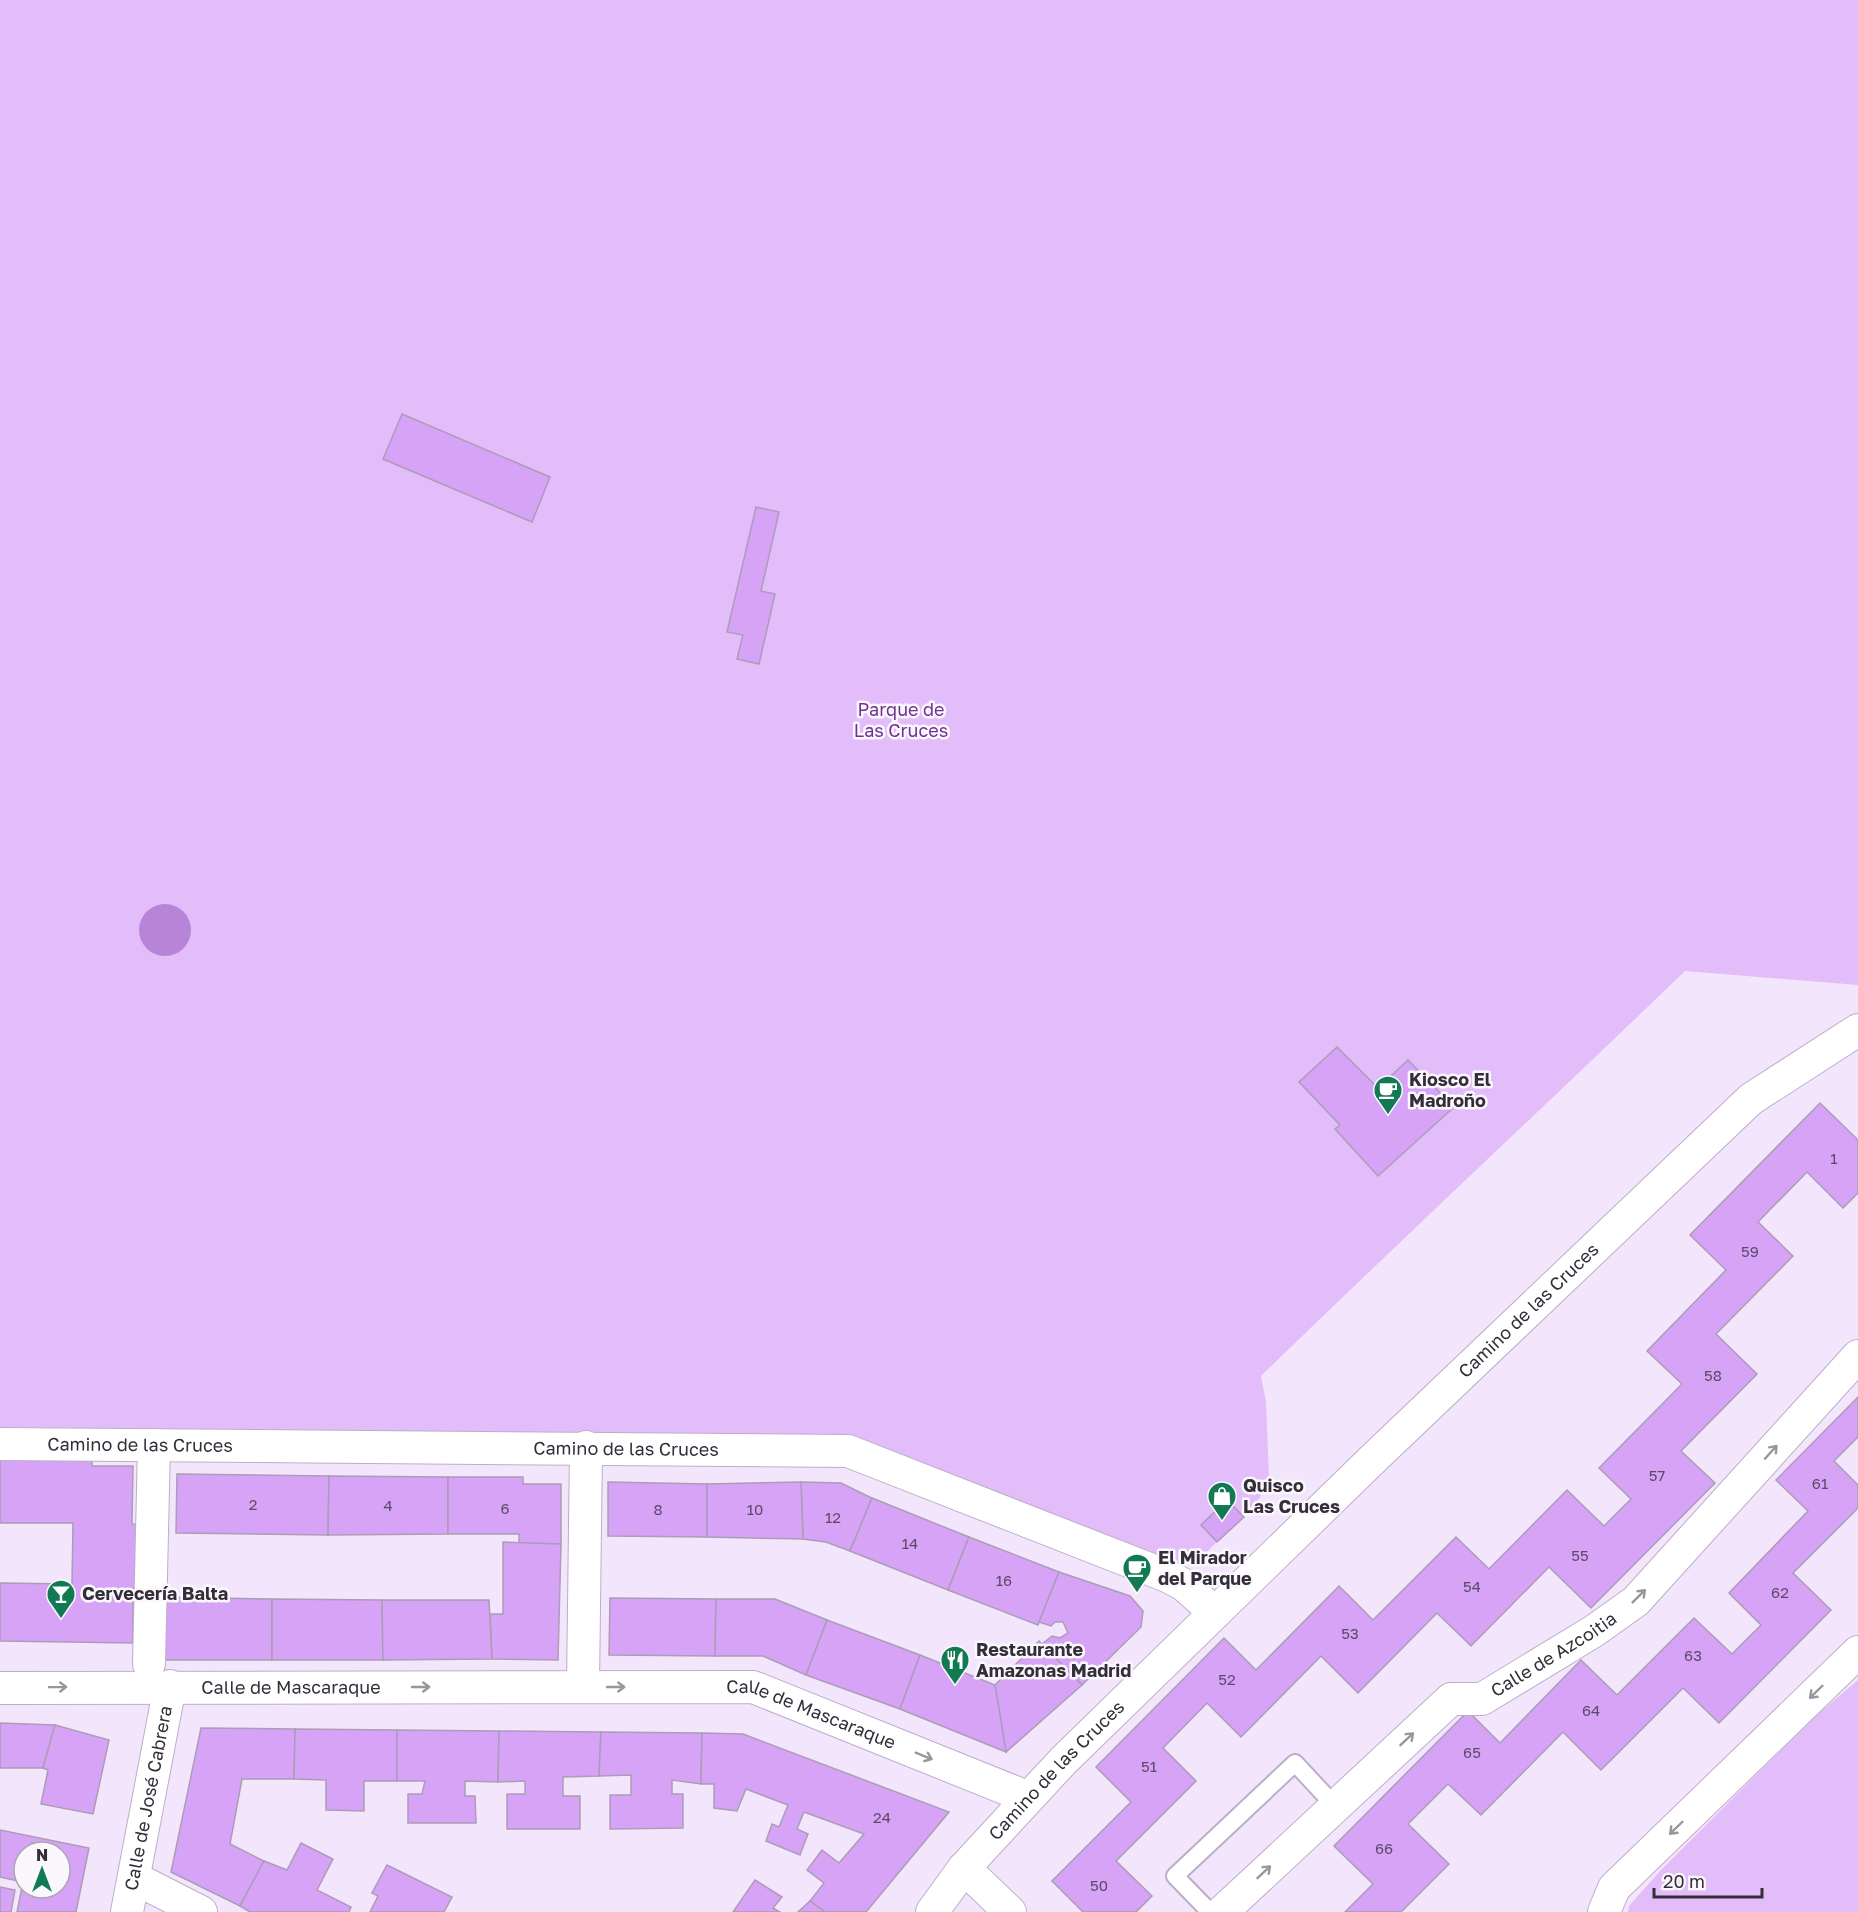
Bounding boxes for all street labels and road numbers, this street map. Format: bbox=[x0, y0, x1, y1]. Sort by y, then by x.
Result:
street label: Camino de las Cruces bbox=[1453, 1238, 1603, 1382]
street label: Camino de las Cruces bbox=[47, 1432, 233, 1456]
street label: Camino de las Cruces bbox=[533, 1436, 719, 1460]
street label: Calle de Azcoitia bbox=[1486, 1607, 1620, 1701]
street label: Calle de Mascaraque bbox=[201, 1675, 381, 1698]
street label: Calle de Mascaraque bbox=[726, 1675, 899, 1753]
street label: Camino de las Cruces bbox=[984, 1695, 1128, 1844]
street label: Calle de José Cabrera bbox=[119, 1704, 176, 1892]

